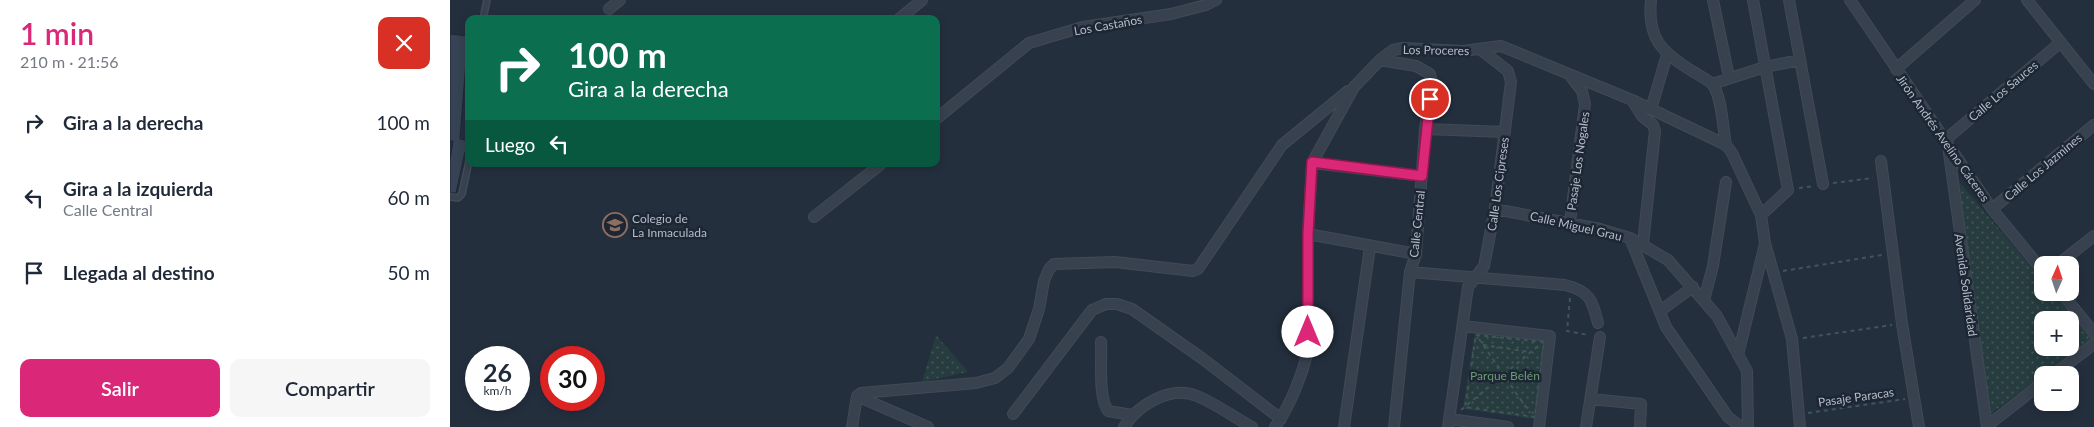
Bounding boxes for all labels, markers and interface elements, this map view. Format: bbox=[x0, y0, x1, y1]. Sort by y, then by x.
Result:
street label: Los Castaños bbox=[1073, 12, 1143, 38]
text: 1 min bbox=[20, 15, 94, 51]
button: close bbox=[378, 17, 430, 69]
text: 100 m bbox=[568, 33, 667, 75]
icon: right bbox=[485, 35, 550, 100]
street label: Los Proceres bbox=[1403, 42, 1469, 58]
text: 210 m · 21:56 bbox=[20, 52, 119, 71]
street label: Calle Los Sauces bbox=[1965, 58, 2041, 124]
street label: Jirón Andrés Avelino Cáceres bbox=[1893, 71, 1993, 205]
text: Gira a la derecha bbox=[568, 75, 729, 102]
pin bbox=[1409, 78, 1451, 120]
icon: arrive bbox=[1416, 85, 1444, 113]
icon: right bbox=[20, 109, 48, 137]
text: Gira a la derecha bbox=[63, 111, 203, 134]
text: 100 m bbox=[376, 111, 430, 134]
street label: Pasaje Los Nogales bbox=[1564, 111, 1592, 211]
icon: left bbox=[545, 130, 573, 158]
street label: Calle Los Jazmines bbox=[2001, 130, 2085, 204]
text: Luego bbox=[485, 133, 535, 156]
street label: Calle Los Cipreses bbox=[1484, 136, 1512, 232]
text: Gira a la izquierda bbox=[63, 177, 213, 200]
icon: left bbox=[20, 184, 48, 212]
text: 60 m bbox=[387, 186, 430, 209]
street label: Calle Central bbox=[1406, 190, 1428, 258]
text: Calle Central bbox=[63, 200, 153, 219]
street label: Calle Miguel Grau bbox=[1529, 208, 1623, 244]
place label: Colegio de La Inmaculada bbox=[632, 211, 707, 240]
school or university icon: Colegio de La Inmaculada bbox=[602, 212, 628, 238]
street label: Avenida Solidaridad bbox=[1951, 233, 1981, 337]
north arrow bbox=[2034, 256, 2079, 301]
map controls bbox=[2034, 256, 2079, 411]
icon: arrive bbox=[20, 259, 48, 287]
text: Llegada al destino bbox=[63, 261, 215, 284]
text: 50 m bbox=[387, 261, 430, 284]
position arrow bbox=[1281, 305, 1333, 357]
button: + bbox=[2034, 311, 2079, 356]
speed limit sign: 30 bbox=[540, 346, 605, 411]
text: 26 bbox=[483, 357, 512, 387]
button: Salir bbox=[20, 359, 220, 417]
button: Compartir bbox=[230, 359, 430, 417]
button: − bbox=[2034, 366, 2079, 411]
park label: Parque Belén bbox=[1470, 368, 1540, 383]
text: km/h bbox=[483, 383, 512, 398]
street label: Pasaje Paracas bbox=[1817, 384, 1895, 410]

